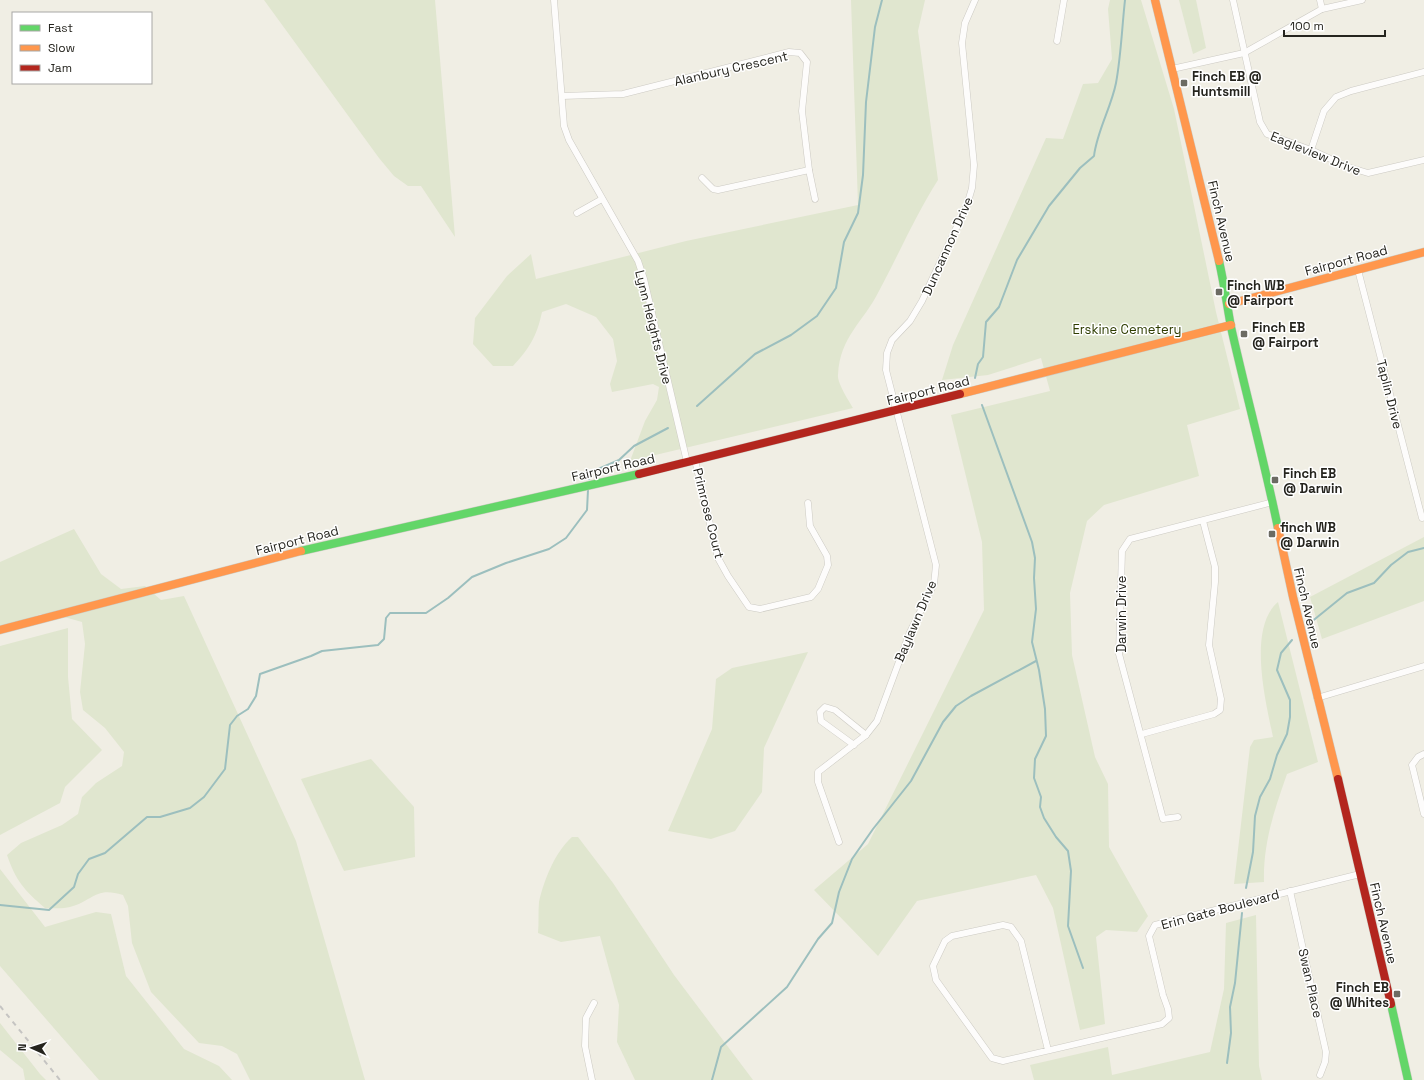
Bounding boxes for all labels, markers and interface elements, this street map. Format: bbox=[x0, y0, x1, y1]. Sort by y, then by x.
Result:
legend bbox=[12, 12, 152, 84]
scale bar bbox=[1284, 12, 1385, 38]
text: 100 m bbox=[1290, 18, 1324, 34]
text: Fast bbox=[48, 20, 73, 36]
text: Slow bbox=[48, 40, 75, 56]
street label: Alanbury Crescent bbox=[673, 47, 790, 90]
text: Jam bbox=[48, 60, 72, 76]
place label: Finch EB @ Huntsmill bbox=[1192, 68, 1262, 100]
marker: Finch EB @ Huntsmill bbox=[1179, 78, 1189, 88]
street label: Eagleview Drive bbox=[1268, 128, 1364, 179]
street label: Finch Avenue bbox=[1204, 179, 1239, 263]
street label: Duncannon Drive bbox=[918, 194, 977, 298]
street label: Fairport Road bbox=[1303, 241, 1389, 280]
street label: Lynn Heights Drive bbox=[631, 268, 676, 386]
place label: Finch WB @ Fairport bbox=[1227, 277, 1294, 309]
marker: Finch WB @ Fairport bbox=[1214, 287, 1224, 297]
place label: Finch EB @ Fairport bbox=[1252, 319, 1319, 351]
park label: Erskine Cemetery bbox=[1072, 321, 1182, 338]
marker: Finch EB @ Fairport bbox=[1239, 329, 1249, 339]
street label: Taplin Drive bbox=[1373, 358, 1406, 431]
street label: Fairport Road bbox=[885, 372, 971, 409]
street label: Fairport Road bbox=[570, 450, 656, 485]
place label: Finch EB @ Darwin bbox=[1283, 465, 1342, 497]
street label: Primrose Court bbox=[689, 466, 728, 560]
marker: Finch EB @ Darwin bbox=[1270, 475, 1280, 485]
place label: finch WB @ Darwin bbox=[1280, 519, 1339, 551]
street label: Fairport Road bbox=[254, 522, 340, 559]
marker: finch WB @ Darwin bbox=[1267, 529, 1277, 539]
street label: Finch Avenue bbox=[1290, 566, 1325, 650]
street label: Darwin Drive bbox=[1113, 575, 1130, 653]
street label: Baylawn Drive bbox=[891, 578, 940, 665]
street label: Finch Avenue bbox=[1366, 881, 1401, 965]
street label: Erin Gate Boulevard bbox=[1159, 886, 1281, 933]
street label: Swan Place bbox=[1294, 947, 1327, 1020]
place label: Finch EB @ Whites bbox=[1329, 979, 1389, 1011]
marker: Finch EB @ Whites bbox=[1392, 989, 1402, 999]
north arrow bbox=[12, 1028, 52, 1068]
text: N bbox=[15, 1043, 29, 1052]

